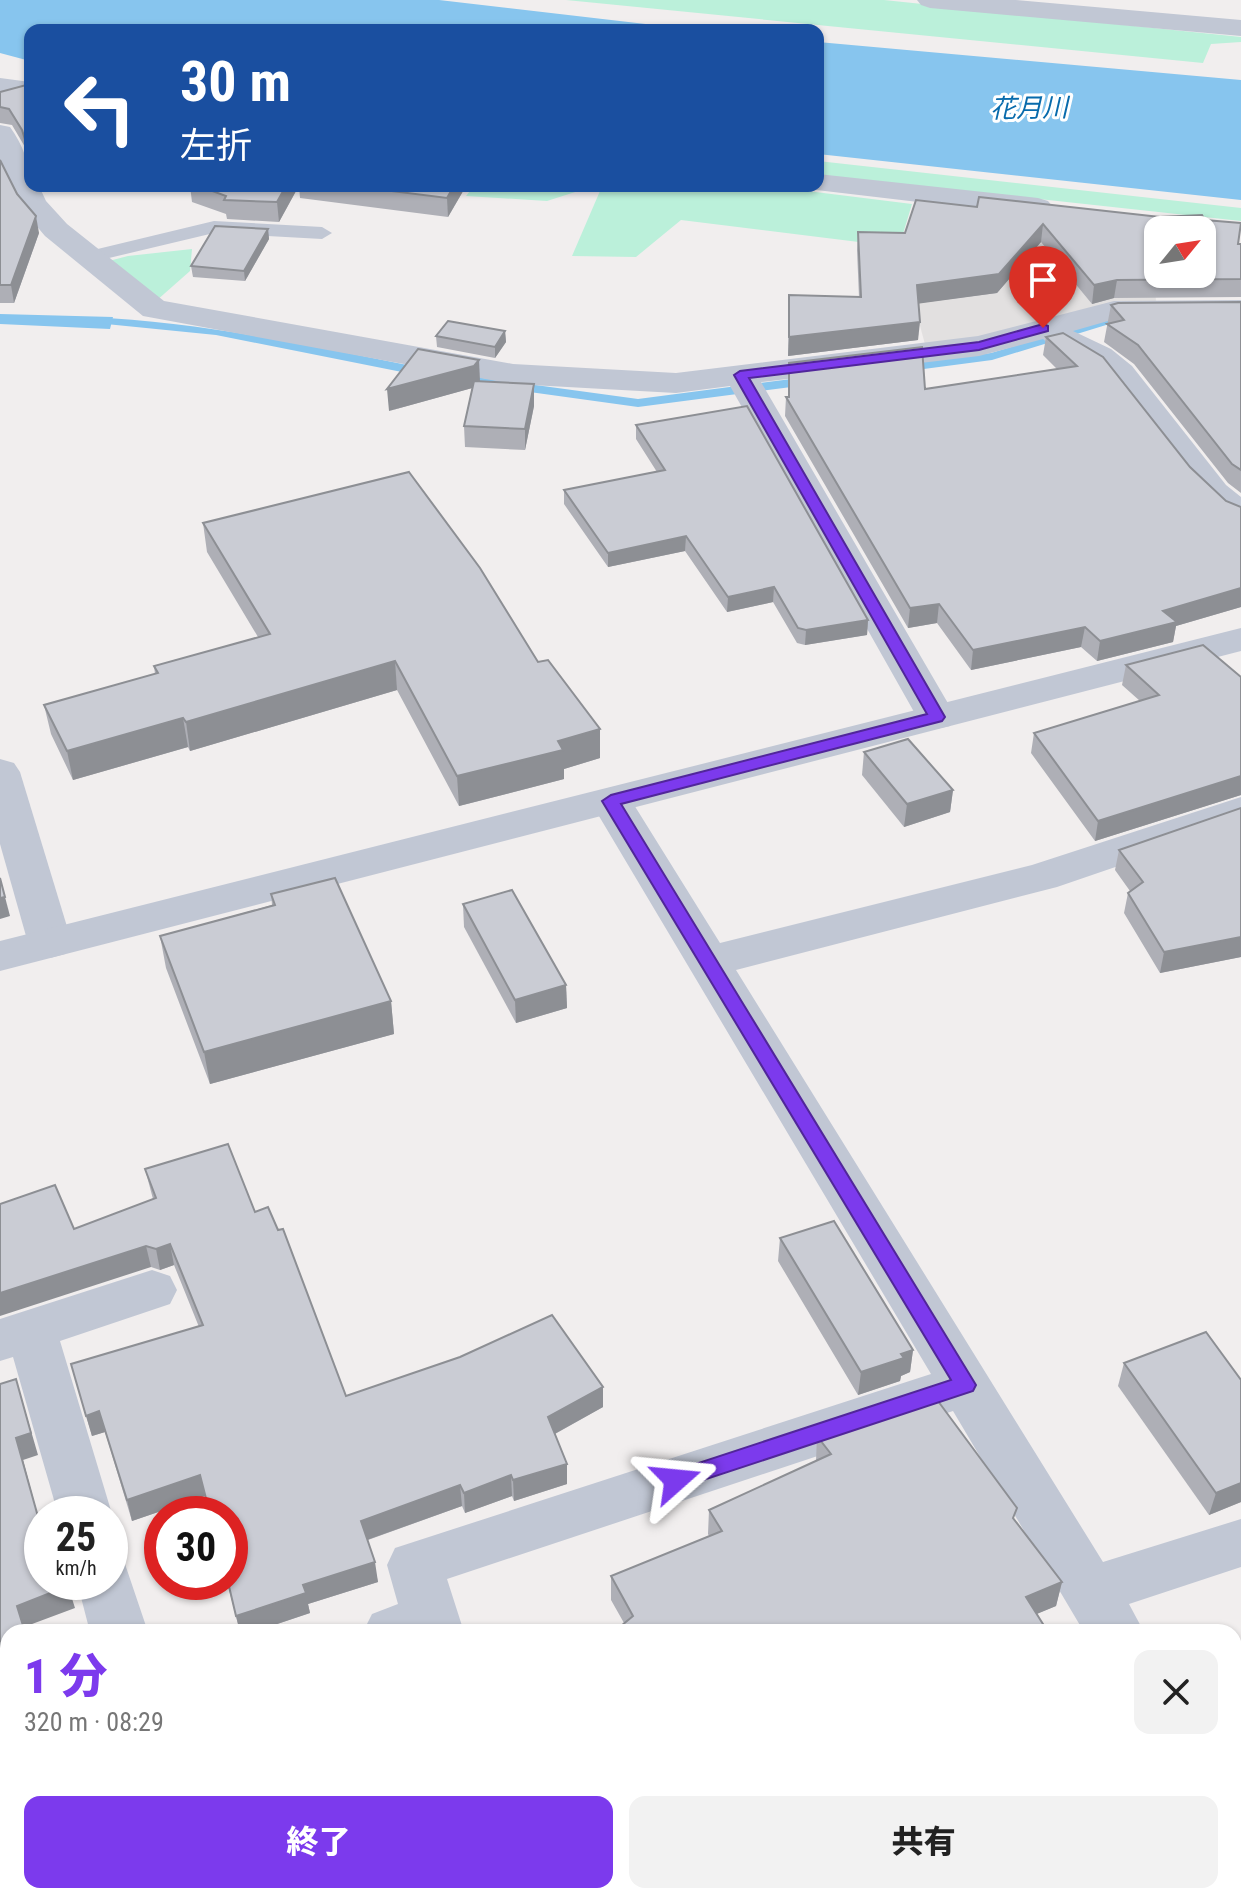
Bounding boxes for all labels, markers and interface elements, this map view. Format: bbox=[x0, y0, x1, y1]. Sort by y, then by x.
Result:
text: 30 m bbox=[180, 49, 291, 115]
icon: left bbox=[48, 56, 152, 160]
water label: 花月川 bbox=[990, 92, 1071, 124]
text: 左折 bbox=[180, 125, 252, 167]
north arrow bbox=[1144, 216, 1216, 288]
map controls bbox=[1144, 216, 1216, 288]
pin bbox=[1009, 246, 1077, 328]
icon: arrive bbox=[1021, 258, 1065, 302]
position arrow bbox=[634, 1438, 718, 1522]
speed limit sign: 30 bbox=[144, 1496, 248, 1600]
text: 25 bbox=[56, 1514, 96, 1561]
text: km/h bbox=[55, 1556, 97, 1580]
text: 1 分 bbox=[24, 1648, 107, 1705]
button: close bbox=[1134, 1650, 1218, 1734]
text: 320 m · 08:29 bbox=[24, 1707, 164, 1737]
button: 終了 bbox=[24, 1796, 613, 1888]
button: 共有 bbox=[629, 1796, 1218, 1888]

